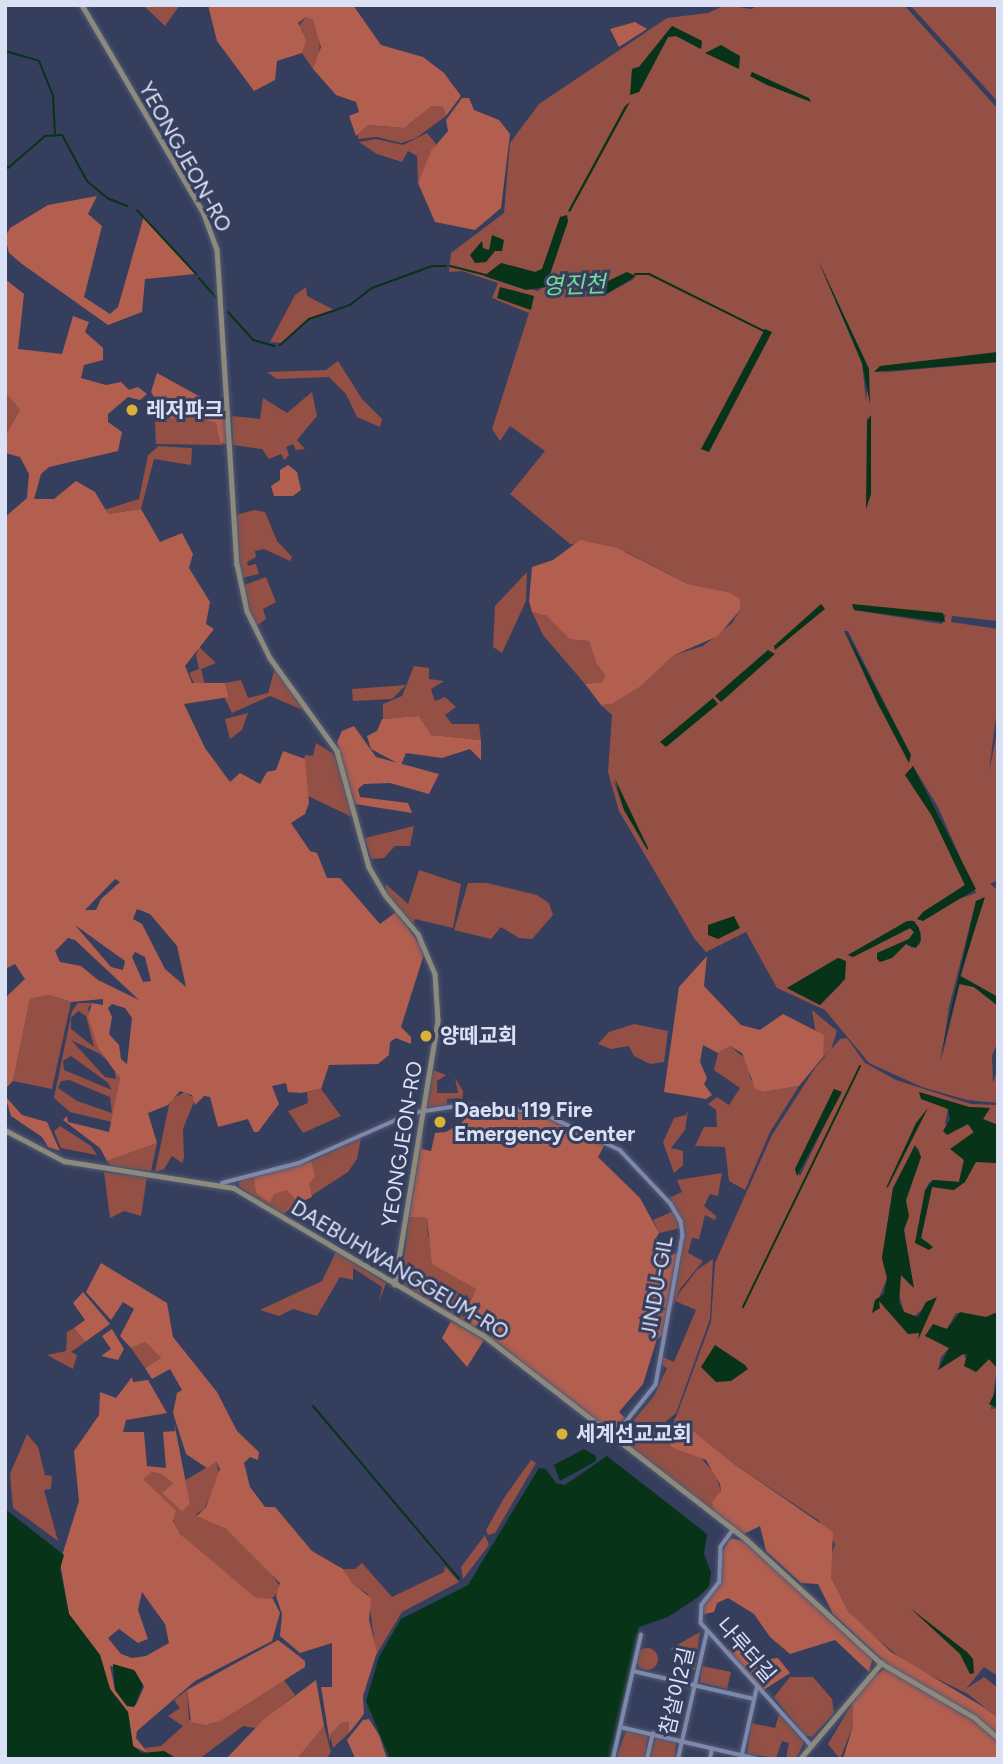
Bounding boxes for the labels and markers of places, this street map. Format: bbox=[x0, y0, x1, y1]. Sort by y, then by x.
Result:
place label: 레저파크 bbox=[146, 397, 223, 423]
marker: 레저파크 bbox=[124, 402, 140, 418]
place label: 양떼교회 bbox=[440, 1023, 517, 1049]
marker: 양떼교회 bbox=[418, 1028, 434, 1044]
place label: Daebu 119 Fire Emergency Center bbox=[454, 1097, 635, 1147]
marker: Daebu 119 Fire Emergency Center bbox=[432, 1114, 448, 1130]
place label: 세계선교교회 bbox=[576, 1421, 692, 1447]
marker: 세계선교교회 bbox=[554, 1426, 570, 1442]

